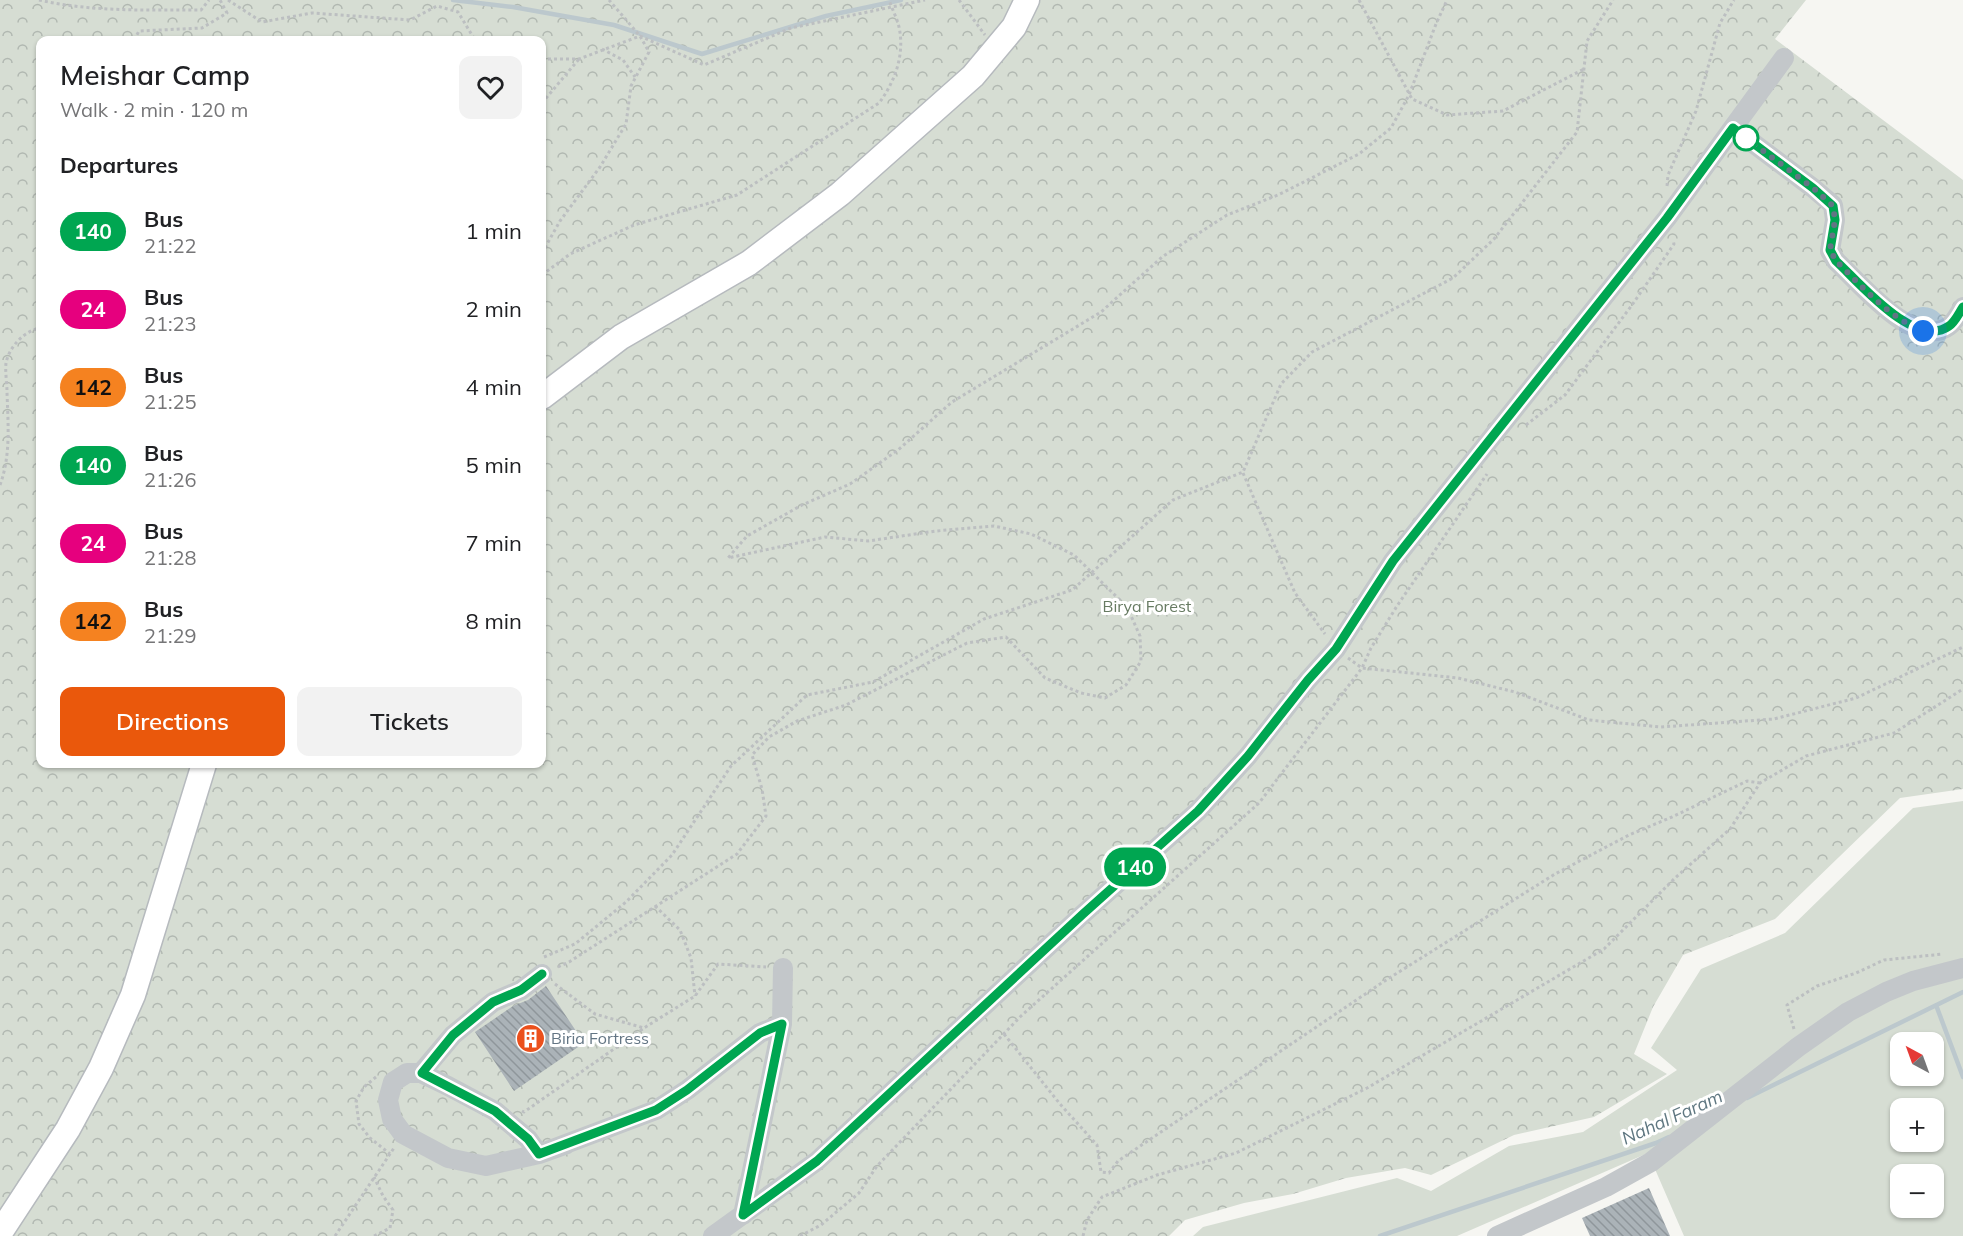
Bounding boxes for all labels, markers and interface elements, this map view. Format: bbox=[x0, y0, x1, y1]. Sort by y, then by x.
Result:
button: heart bbox=[459, 56, 522, 119]
text: Meishar Camp bbox=[60, 57, 250, 92]
text: Walk · 2 min · 120 m bbox=[60, 97, 248, 122]
unlabelled marker bbox=[1733, 125, 1759, 151]
text: Departures bbox=[60, 151, 178, 179]
text: Bus bbox=[144, 205, 183, 233]
text: 1 min bbox=[466, 217, 522, 245]
text: 140 bbox=[74, 218, 112, 244]
text: 21:22 bbox=[144, 233, 197, 258]
text: Bus bbox=[144, 283, 183, 311]
text: 2 min bbox=[466, 295, 522, 323]
text: 24 bbox=[80, 296, 106, 322]
text: 21:23 bbox=[144, 311, 197, 336]
your location bbox=[1908, 316, 1938, 346]
text: Bus bbox=[144, 361, 183, 389]
text: 4 min bbox=[466, 373, 522, 401]
text: 142 bbox=[74, 374, 112, 400]
text: 21:25 bbox=[144, 389, 197, 414]
text: Bus bbox=[144, 439, 183, 467]
text: 5 min bbox=[466, 451, 522, 479]
text: 140 bbox=[74, 452, 112, 478]
text: 21:26 bbox=[144, 467, 197, 492]
text: Bus bbox=[144, 517, 183, 545]
text: 7 min bbox=[466, 529, 522, 557]
text: 24 bbox=[80, 530, 106, 556]
text: 21:28 bbox=[144, 545, 197, 570]
text: Bus bbox=[144, 595, 183, 623]
park label: Birya Forest bbox=[1103, 596, 1192, 616]
text: 8 min bbox=[466, 607, 522, 635]
text: 142 bbox=[74, 608, 112, 634]
text: 21:29 bbox=[144, 623, 197, 648]
button: Directions bbox=[60, 687, 285, 756]
button: Tickets bbox=[297, 687, 522, 756]
line badge: 140 bbox=[1100, 848, 1170, 886]
text: 140 bbox=[1116, 854, 1154, 880]
building icon: Biria Fortress bbox=[514, 1022, 546, 1054]
place label: Biria Fortress bbox=[551, 1028, 649, 1048]
north arrow bbox=[1890, 1032, 1944, 1086]
map controls bbox=[1890, 1032, 1944, 1218]
water label: Nahal Faram bbox=[1618, 1084, 1726, 1150]
button: + bbox=[1890, 1098, 1944, 1152]
button: − bbox=[1890, 1164, 1944, 1218]

